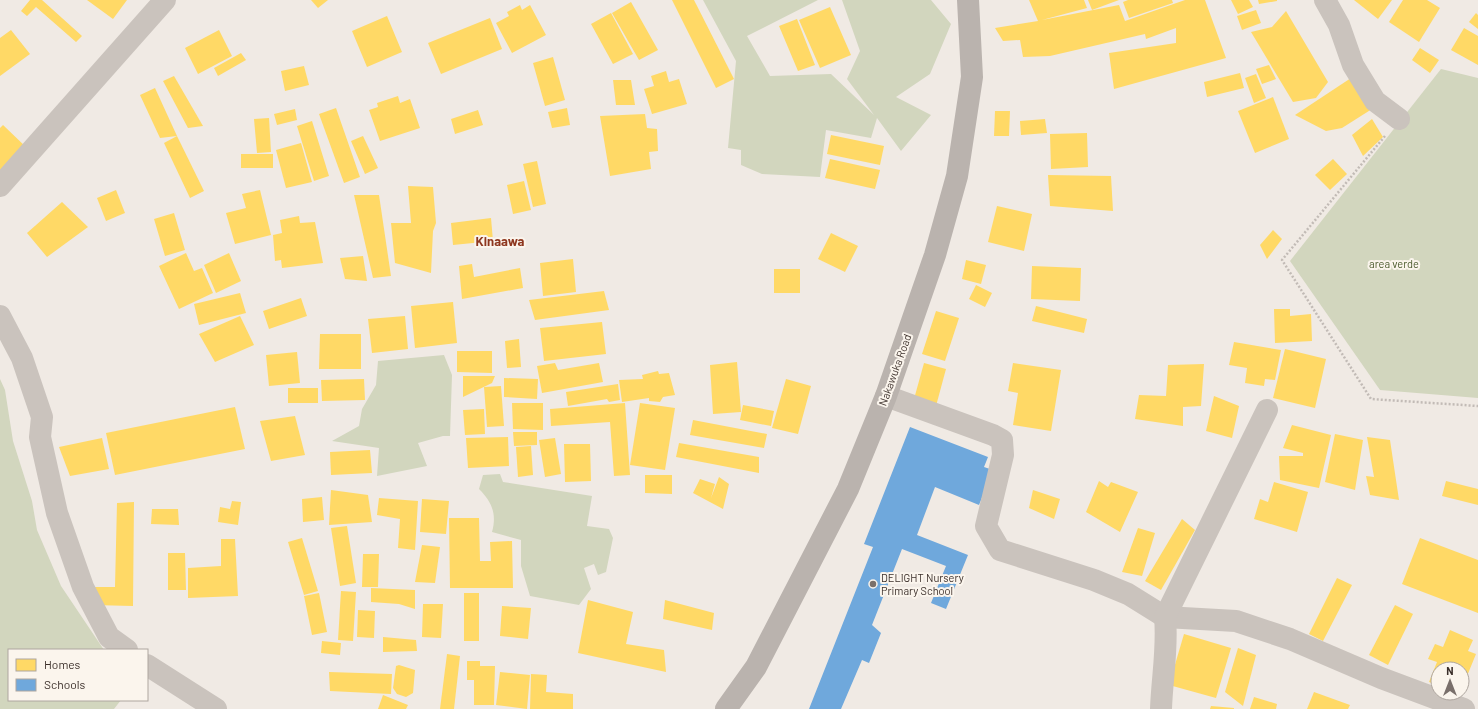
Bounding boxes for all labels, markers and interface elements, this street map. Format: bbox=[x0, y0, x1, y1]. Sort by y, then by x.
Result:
district label: Kinaawa bbox=[476, 233, 525, 249]
park label: area verde bbox=[1369, 257, 1419, 270]
street label: Nakawuka Road bbox=[876, 332, 914, 407]
place label: DELIGHT Nursery Primary School bbox=[881, 571, 964, 597]
marker: DELIGHT Nursery Primary School bbox=[868, 579, 878, 589]
legend bbox=[8, 649, 148, 701]
text: Homes bbox=[44, 657, 81, 671]
north arrow bbox=[1430, 661, 1470, 701]
text: N bbox=[1446, 664, 1454, 677]
text: Schools bbox=[44, 677, 85, 691]

